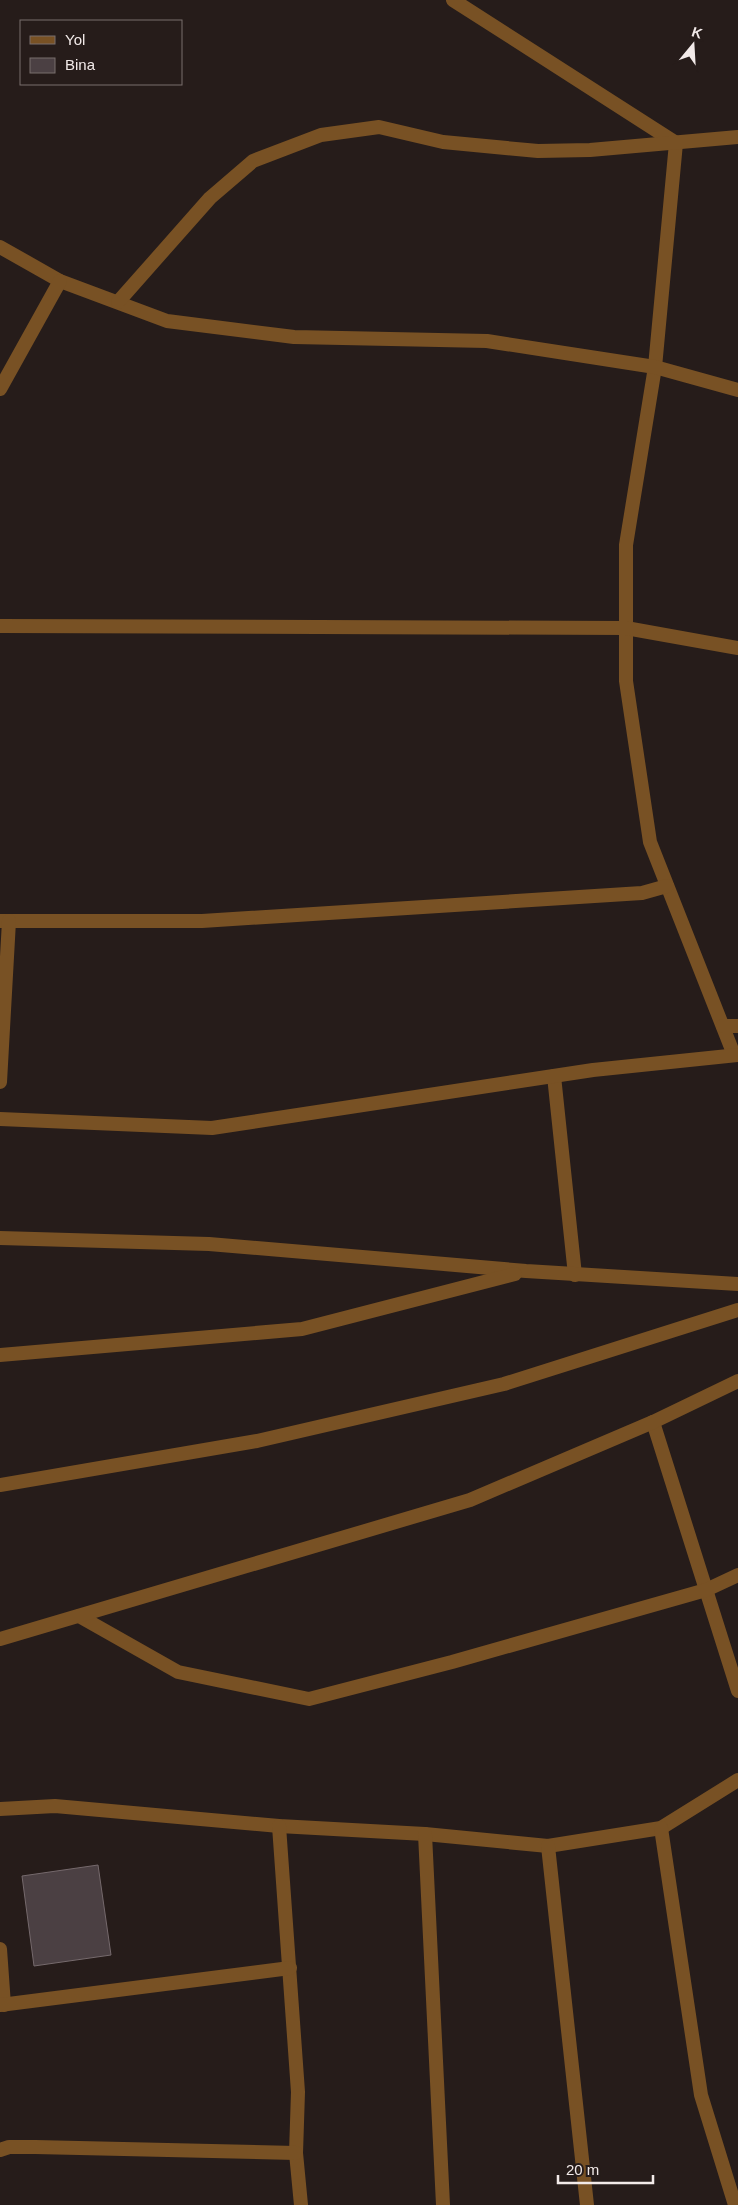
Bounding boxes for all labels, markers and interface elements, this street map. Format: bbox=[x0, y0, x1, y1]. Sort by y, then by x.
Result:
legend bbox=[20, 20, 182, 85]
north arrow bbox=[668, 20, 718, 70]
text: K bbox=[690, 23, 704, 42]
text: Yol bbox=[65, 31, 85, 48]
text: Bina bbox=[65, 56, 96, 73]
scale bar bbox=[558, 2152, 653, 2184]
text: 20 m bbox=[566, 2161, 599, 2178]

